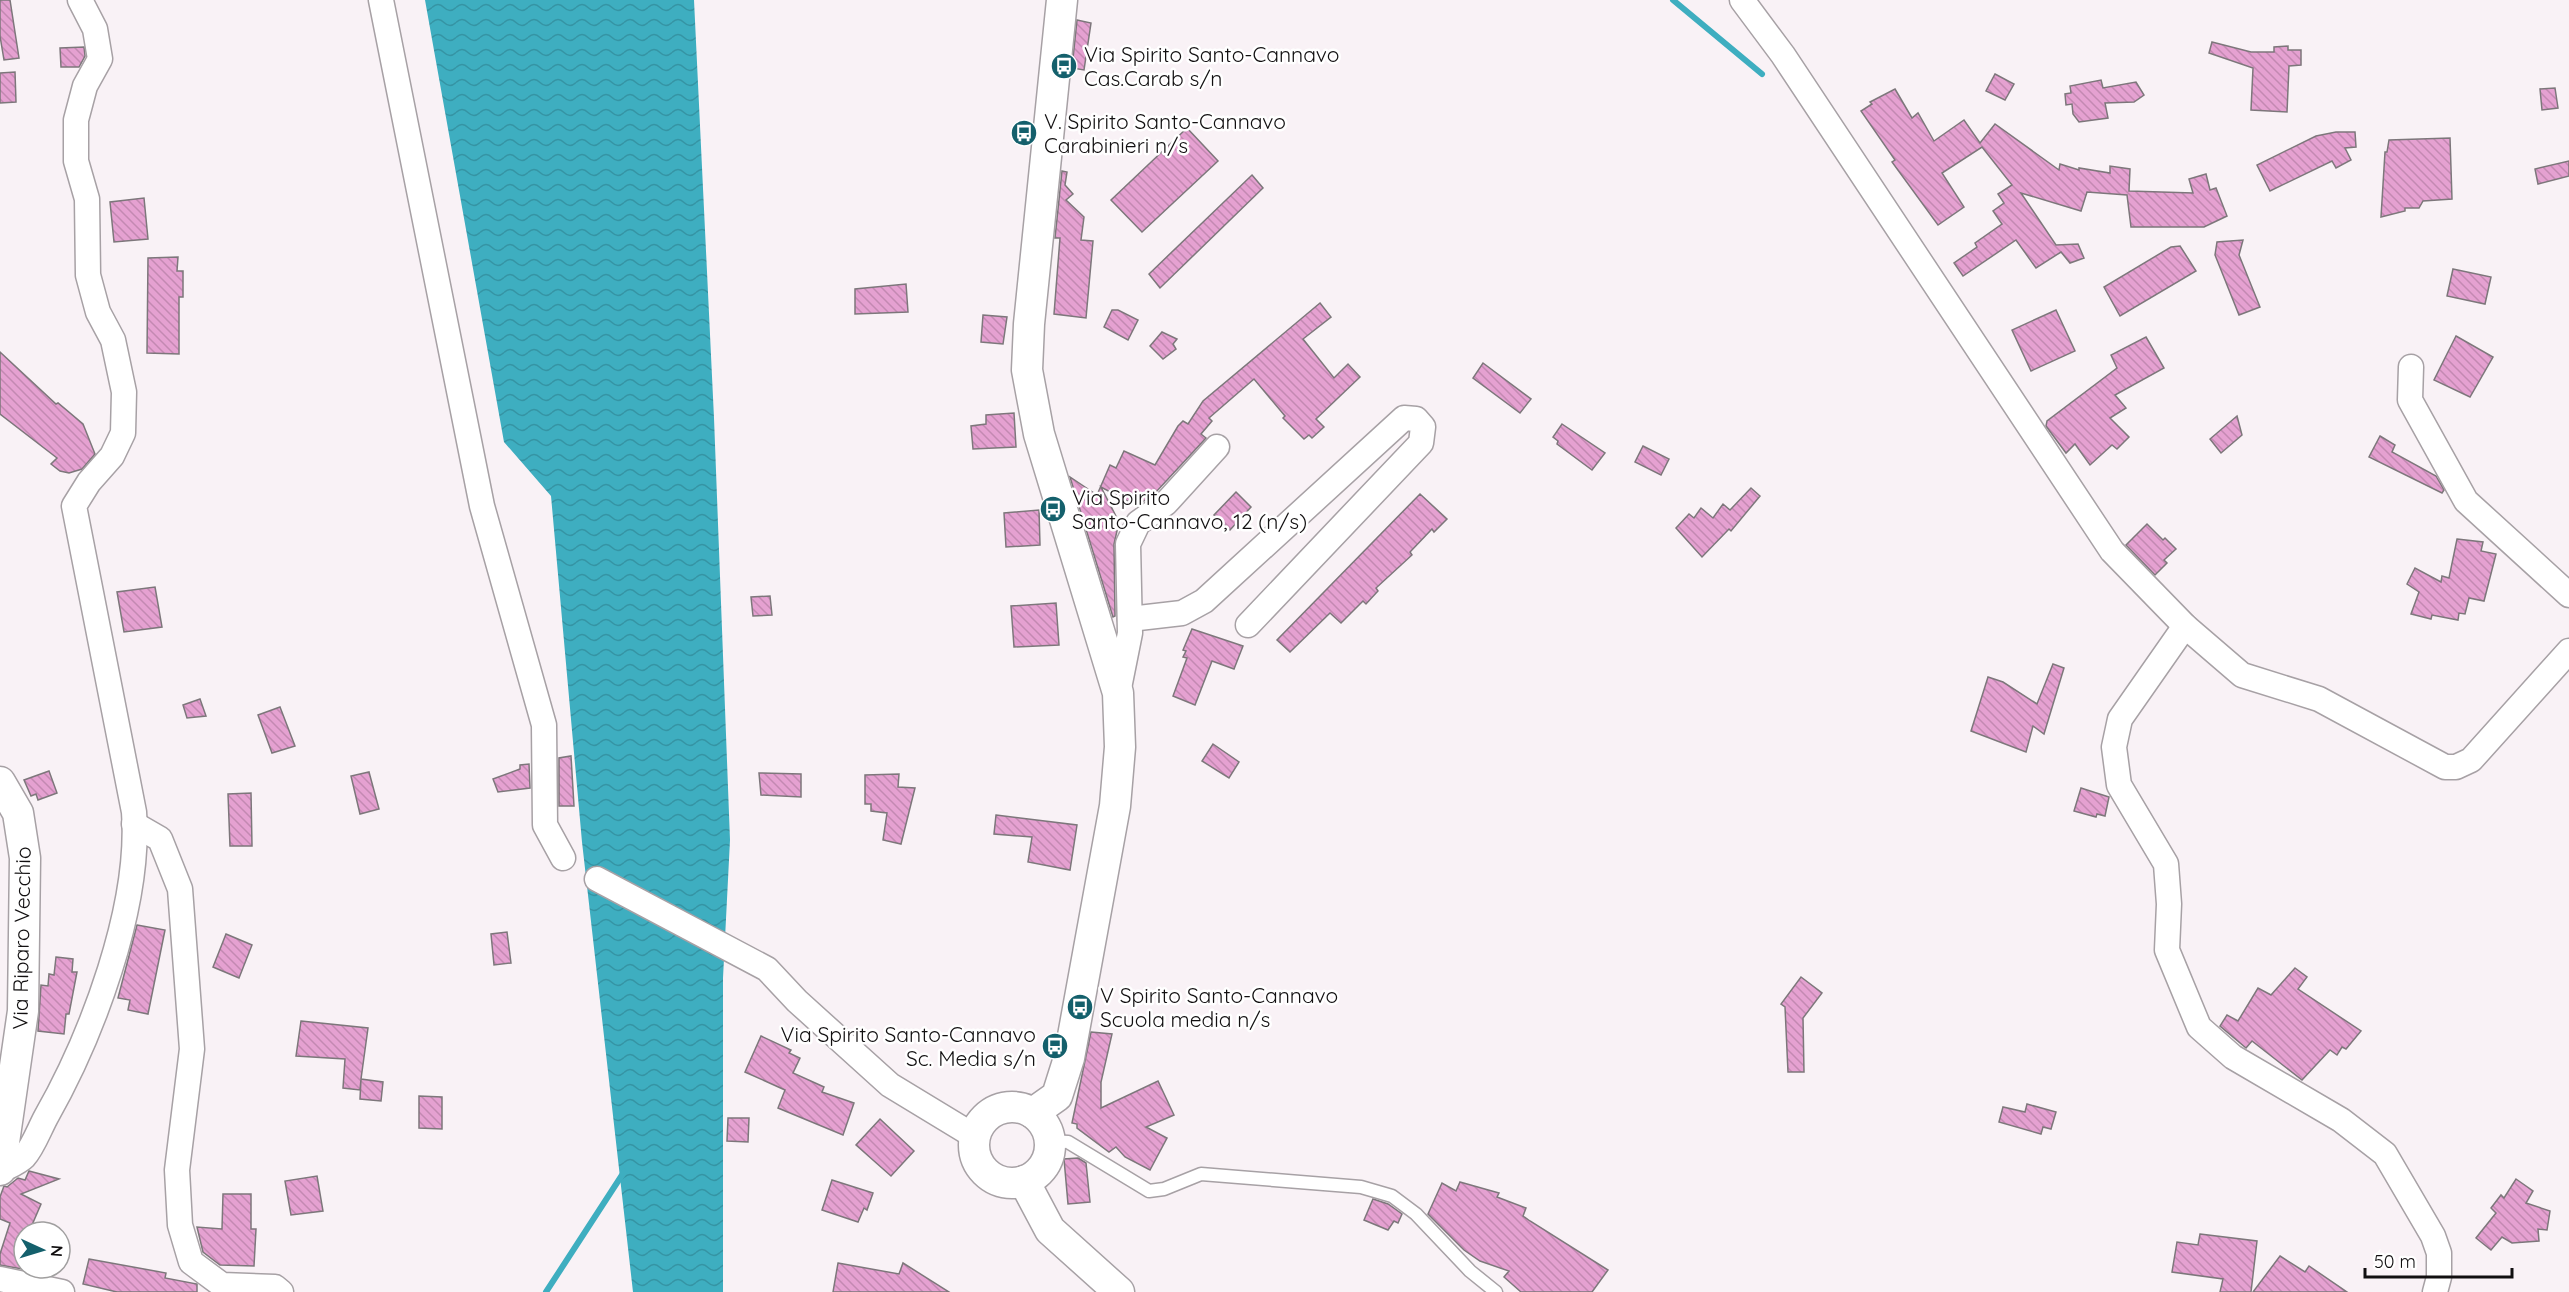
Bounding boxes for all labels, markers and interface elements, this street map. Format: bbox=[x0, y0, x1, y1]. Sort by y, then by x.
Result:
place label: Via Spirito Santo-Cannavo Cas.Carab s/n bbox=[1084, 41, 1339, 91]
bus stop icon: Via Spirito Santo-Cannavo Cas.Carab s/n bbox=[1049, 51, 1079, 81]
place label: V. Spirito Santo-Cannavo Carabinieri n/s bbox=[1044, 108, 1286, 158]
bus stop icon: V. Spirito Santo-Cannavo Carabinieri n/s bbox=[1009, 118, 1039, 148]
place label: Via Spirito Santo-Cannavo, 12 (n/s) bbox=[1072, 484, 1307, 534]
bus stop icon: Via Spirito Santo-Cannavo, 12 (n/s) bbox=[1038, 494, 1068, 524]
street label: Via Riparo Vecchio bbox=[6, 846, 36, 1030]
place label: V Spirito Santo-Cannavo Scuola media n/s bbox=[1100, 982, 1338, 1032]
bus stop icon: V Spirito Santo-Cannavo Scuola media n/s bbox=[1065, 992, 1095, 1022]
place label: Via Spirito Santo-Cannavo Sc. Media s/n bbox=[781, 1021, 1036, 1071]
bus stop icon: Via Spirito Santo-Cannavo Sc. Media s/n bbox=[1040, 1031, 1070, 1061]
north arrow bbox=[12, 1220, 72, 1280]
scale bar bbox=[2365, 1241, 2512, 1279]
text: N bbox=[47, 1244, 67, 1258]
text: 50 m bbox=[2374, 1250, 2416, 1273]

